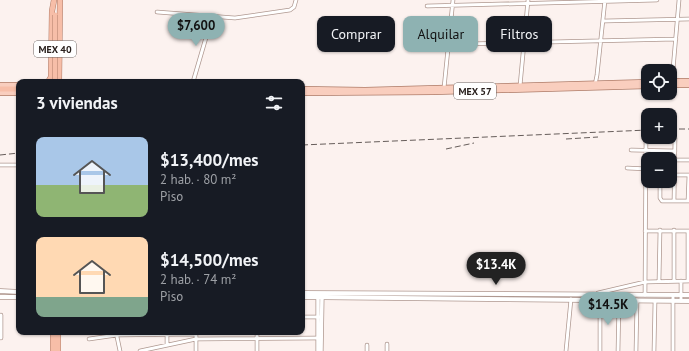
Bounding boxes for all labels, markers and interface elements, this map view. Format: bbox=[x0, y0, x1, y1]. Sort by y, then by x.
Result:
pin: $7,600 bbox=[163, 13, 229, 47]
chip: Comprar bbox=[317, 16, 395, 52]
chip: Alquilar bbox=[403, 16, 478, 52]
chip: Filtros bbox=[486, 16, 552, 52]
text: $7,600 bbox=[177, 17, 215, 34]
road number: MEX 40 bbox=[34, 41, 76, 57]
map controls bbox=[641, 64, 677, 188]
button: locate bbox=[641, 64, 677, 100]
road number: MEX 57 bbox=[454, 83, 496, 99]
text: 3 viviendas bbox=[36, 92, 118, 114]
icon: filters bbox=[263, 92, 285, 114]
button: + bbox=[641, 108, 677, 144]
text: $13,400/mes bbox=[160, 149, 259, 171]
button: − bbox=[641, 152, 677, 188]
icon: home bbox=[68, 153, 116, 201]
text: 2 hab. · 80 m² bbox=[160, 171, 236, 188]
text: Piso bbox=[160, 188, 183, 205]
text: $14,500/mes bbox=[160, 249, 259, 271]
pin: $13.4K bbox=[463, 252, 529, 286]
icon: home bbox=[68, 253, 116, 301]
text: $13.4K bbox=[476, 256, 516, 273]
text: 2 hab. · 74 m² bbox=[160, 271, 236, 288]
text: Piso bbox=[160, 288, 183, 305]
pin: $14.5K bbox=[575, 292, 641, 326]
text: $14.5K bbox=[588, 296, 628, 313]

